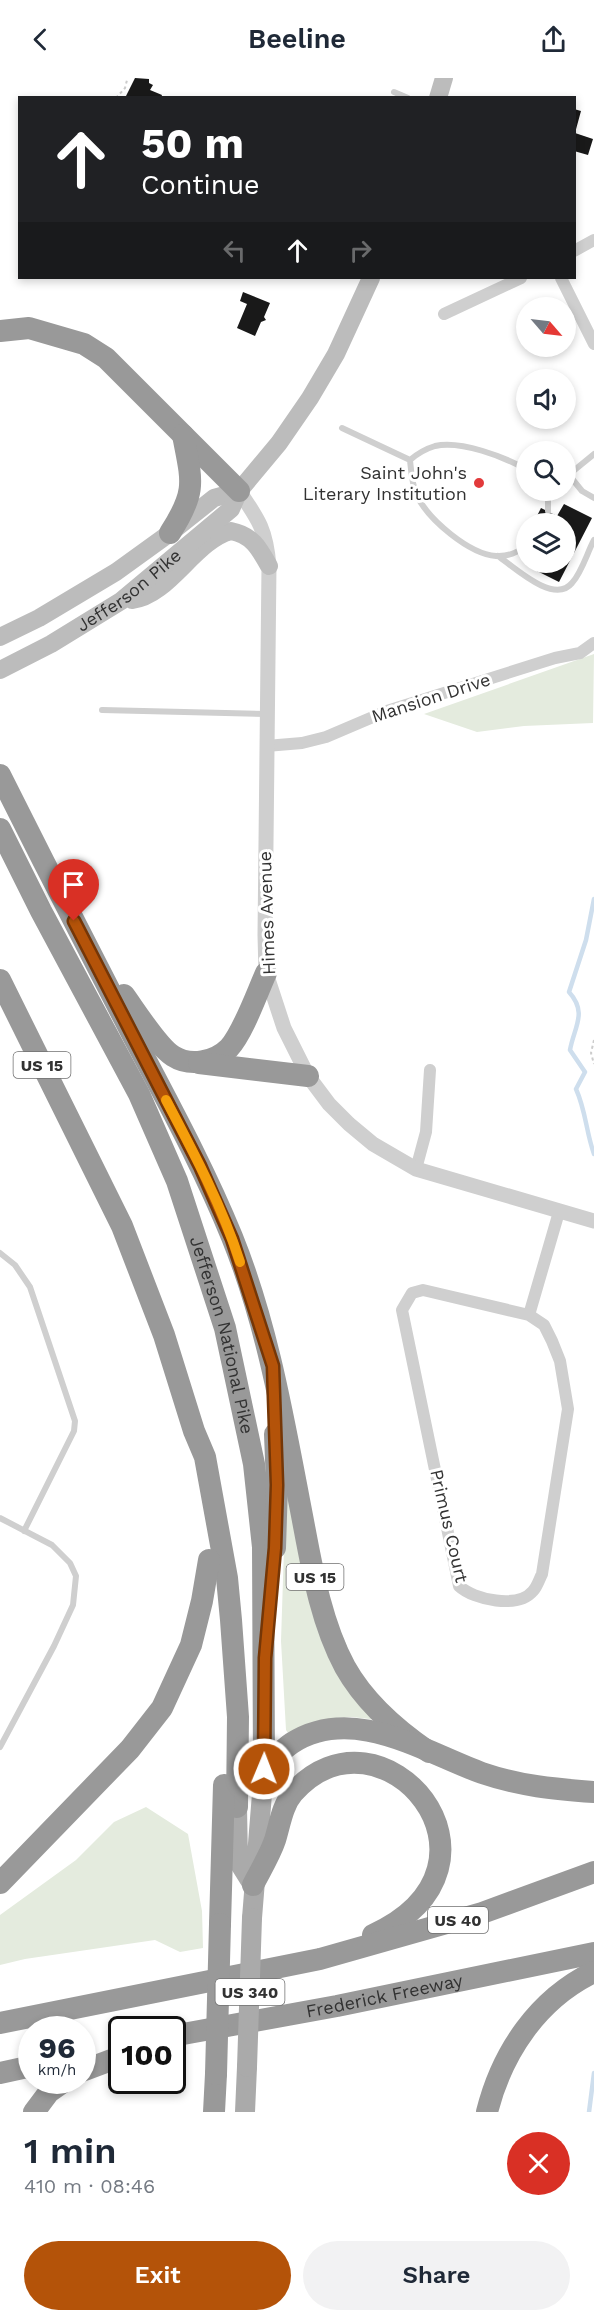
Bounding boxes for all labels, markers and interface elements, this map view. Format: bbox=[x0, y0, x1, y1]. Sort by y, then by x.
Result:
icon: back bbox=[24, 23, 57, 56]
text: Beeline bbox=[248, 23, 346, 55]
icon: share bbox=[537, 23, 570, 56]
text: 50 m bbox=[141, 119, 244, 168]
icon: ahead bbox=[42, 120, 120, 198]
text: Continue bbox=[141, 169, 260, 201]
icon: left bbox=[218, 234, 251, 267]
icon: ahead bbox=[281, 234, 314, 267]
icon: right bbox=[344, 234, 377, 267]
north arrow bbox=[516, 297, 576, 357]
map controls bbox=[516, 297, 576, 573]
button: sound bbox=[516, 369, 576, 429]
button: search bbox=[516, 441, 576, 501]
place label: Saint John's Literary Institution bbox=[303, 462, 467, 504]
marker: Saint John's Literary Institution bbox=[472, 476, 486, 490]
button: layers bbox=[516, 513, 576, 573]
street label: Jefferson Pike bbox=[73, 544, 185, 636]
street label: Mansion Drive bbox=[369, 668, 493, 727]
street label: Himes Avenue bbox=[254, 851, 279, 975]
pin bbox=[48, 859, 99, 921]
icon: arrive bbox=[57, 868, 90, 901]
road number: US 15 bbox=[14, 1052, 70, 1078]
street label: Jefferson National Pike bbox=[186, 1234, 258, 1436]
street label: Primus Court bbox=[426, 1467, 473, 1585]
road number: US 15 bbox=[286, 1564, 344, 1590]
position arrow bbox=[232, 1737, 296, 1801]
road number: US 40 bbox=[428, 1907, 488, 1933]
street label: Frederick Freeway bbox=[304, 1969, 465, 2021]
road number: US 340 bbox=[216, 1979, 284, 2005]
speed limit sign: 100 bbox=[108, 2016, 186, 2094]
text: 96 bbox=[39, 2030, 75, 2065]
text: km/h bbox=[38, 2061, 76, 2079]
text: 1 min bbox=[24, 2130, 116, 2172]
button: close bbox=[507, 2132, 570, 2195]
text: 410 m · 08:46 bbox=[24, 2174, 155, 2198]
button: Exit bbox=[24, 2241, 291, 2310]
button: Share bbox=[303, 2241, 570, 2310]

